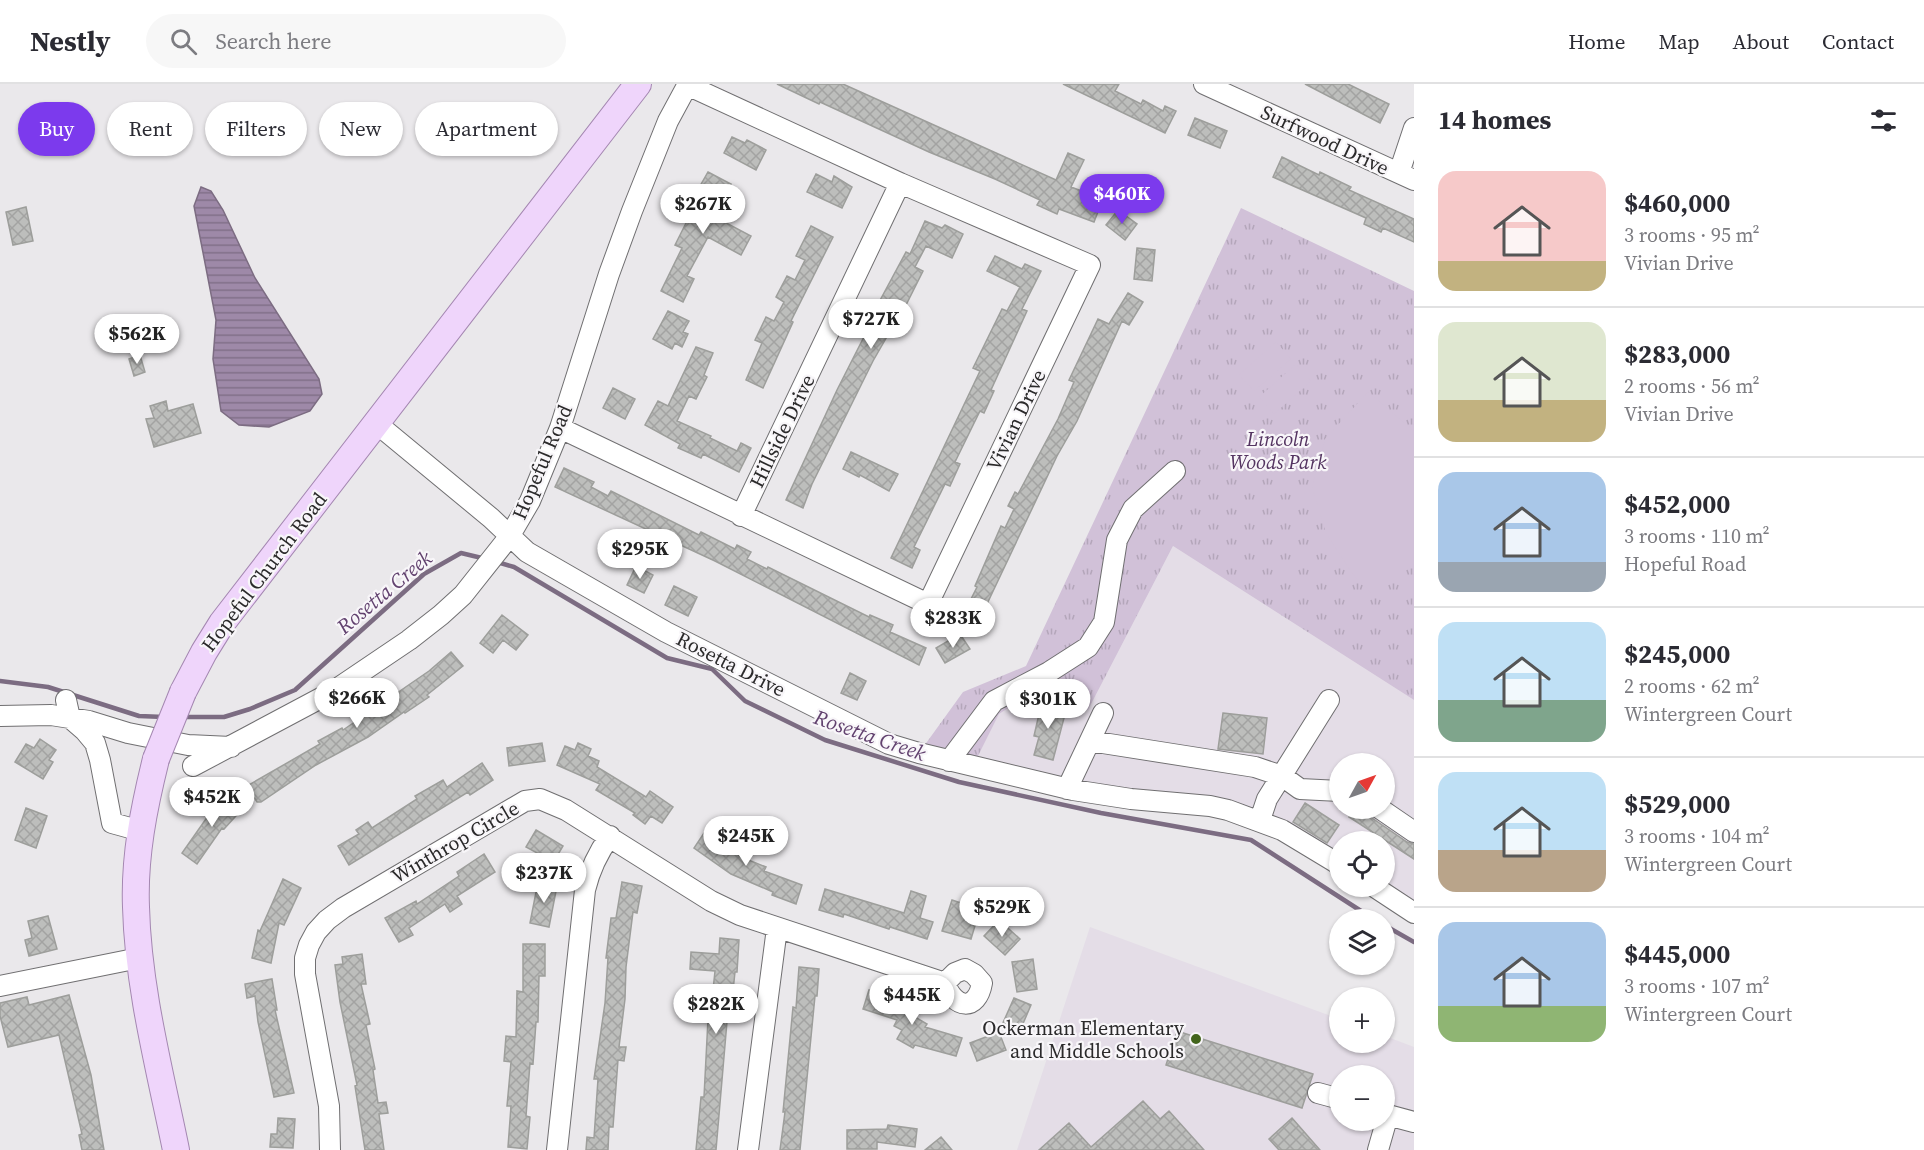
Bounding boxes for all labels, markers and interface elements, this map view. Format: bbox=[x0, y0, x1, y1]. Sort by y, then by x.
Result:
search box bbox=[146, 14, 566, 68]
text: Nestly bbox=[30, 22, 110, 60]
icon: search bbox=[167, 25, 200, 58]
text: Search here bbox=[215, 26, 331, 56]
text: Home bbox=[1568, 27, 1626, 56]
text: Map bbox=[1659, 27, 1700, 56]
text: About bbox=[1733, 27, 1789, 56]
text: Contact bbox=[1822, 27, 1894, 56]
street label: Surfwood Drive bbox=[1256, 98, 1394, 182]
chip: Buy bbox=[18, 102, 95, 156]
chip: Rent bbox=[107, 102, 193, 156]
chip: Filters bbox=[205, 102, 307, 156]
chip: New bbox=[319, 102, 403, 156]
chip: Apartment bbox=[415, 102, 558, 156]
text: 14 homes bbox=[1438, 102, 1551, 138]
icon: filters bbox=[1867, 104, 1900, 137]
pin: $460K bbox=[1080, 174, 1164, 225]
text: $460K bbox=[1093, 179, 1151, 207]
pin: $267K bbox=[661, 184, 745, 235]
text: $460,000 bbox=[1624, 185, 1730, 221]
text: $267K bbox=[674, 189, 732, 217]
icon: home bbox=[1486, 195, 1558, 267]
text: 3 rooms · 95 m² bbox=[1624, 221, 1760, 249]
text: Vivian Drive bbox=[1624, 249, 1734, 277]
pin: $727K bbox=[829, 299, 913, 350]
text: $727K bbox=[842, 304, 900, 332]
pin: $562K bbox=[95, 314, 179, 365]
text: $562K bbox=[108, 319, 166, 347]
text: $283,000 bbox=[1624, 336, 1730, 372]
icon: home bbox=[1486, 346, 1558, 418]
street label: Vivian Drive bbox=[979, 365, 1053, 475]
street label: Hillside Drive bbox=[743, 370, 821, 492]
text: 2 rooms · 56 m² bbox=[1624, 372, 1760, 400]
street label: Hopeful Road bbox=[505, 400, 579, 524]
text: Vivian Drive bbox=[1624, 400, 1734, 428]
park label: Lincoln Woods Park bbox=[1230, 425, 1327, 476]
street label: Hopeful Church Road bbox=[195, 486, 334, 657]
text: $452,000 bbox=[1624, 486, 1730, 522]
icon: home bbox=[1486, 496, 1558, 568]
text: 3 rooms · 110 m² bbox=[1624, 522, 1770, 550]
pin: $295K bbox=[598, 529, 682, 580]
text: $295K bbox=[611, 534, 669, 562]
water label: Rosetta Creek bbox=[329, 543, 438, 641]
text: Hopeful Road bbox=[1624, 550, 1746, 578]
pin: $283K bbox=[911, 598, 995, 649]
text: $283K bbox=[924, 603, 982, 631]
street label: Rosetta Drive bbox=[672, 625, 790, 703]
text: $245,000 bbox=[1624, 636, 1730, 672]
icon: home bbox=[1486, 646, 1558, 718]
text: 2 rooms · 62 m² bbox=[1624, 672, 1760, 700]
pin: $266K bbox=[315, 678, 399, 729]
pin: $301K bbox=[1006, 679, 1090, 730]
text: $266K bbox=[328, 683, 386, 711]
text: $301K bbox=[1019, 684, 1077, 712]
text: Wintergreen Court bbox=[1624, 700, 1792, 728]
water label: Rosetta Creek bbox=[809, 702, 930, 768]
north arrow bbox=[1329, 753, 1395, 819]
map controls bbox=[1329, 753, 1395, 1131]
pin: $452K bbox=[170, 777, 254, 828]
text: $452K bbox=[183, 782, 241, 810]
text: $529,000 bbox=[1624, 786, 1730, 822]
street label: Winthrop Circle bbox=[386, 794, 524, 890]
icon: home bbox=[1486, 796, 1558, 868]
pin: $245K bbox=[704, 816, 788, 867]
text: $245K bbox=[717, 821, 775, 849]
text: 3 rooms · 104 m² bbox=[1624, 822, 1770, 850]
button: locate bbox=[1329, 831, 1395, 897]
text: Wintergreen Court bbox=[1624, 850, 1792, 878]
pin: $237K bbox=[502, 853, 586, 904]
text: $237K bbox=[515, 858, 573, 886]
pin: $529K bbox=[960, 887, 1044, 938]
text: $529K bbox=[973, 892, 1031, 920]
button: layers bbox=[1329, 909, 1395, 975]
text: $445,000 bbox=[1624, 936, 1730, 972]
icon: home bbox=[1486, 946, 1558, 1018]
text: 3 rooms · 107 m² bbox=[1624, 972, 1770, 1000]
pin: $445K bbox=[870, 975, 954, 1026]
text: $445K bbox=[883, 980, 941, 1008]
pin: $282K bbox=[674, 984, 758, 1035]
button: + bbox=[1329, 987, 1395, 1053]
text: $282K bbox=[687, 989, 745, 1017]
text: Wintergreen Court bbox=[1624, 1000, 1792, 1028]
place label: Ockerman Elementary and Middle Schools bbox=[982, 1014, 1185, 1065]
marker: Ockerman Elementary and Middle Schools bbox=[1189, 1032, 1203, 1046]
button: − bbox=[1329, 1065, 1395, 1131]

